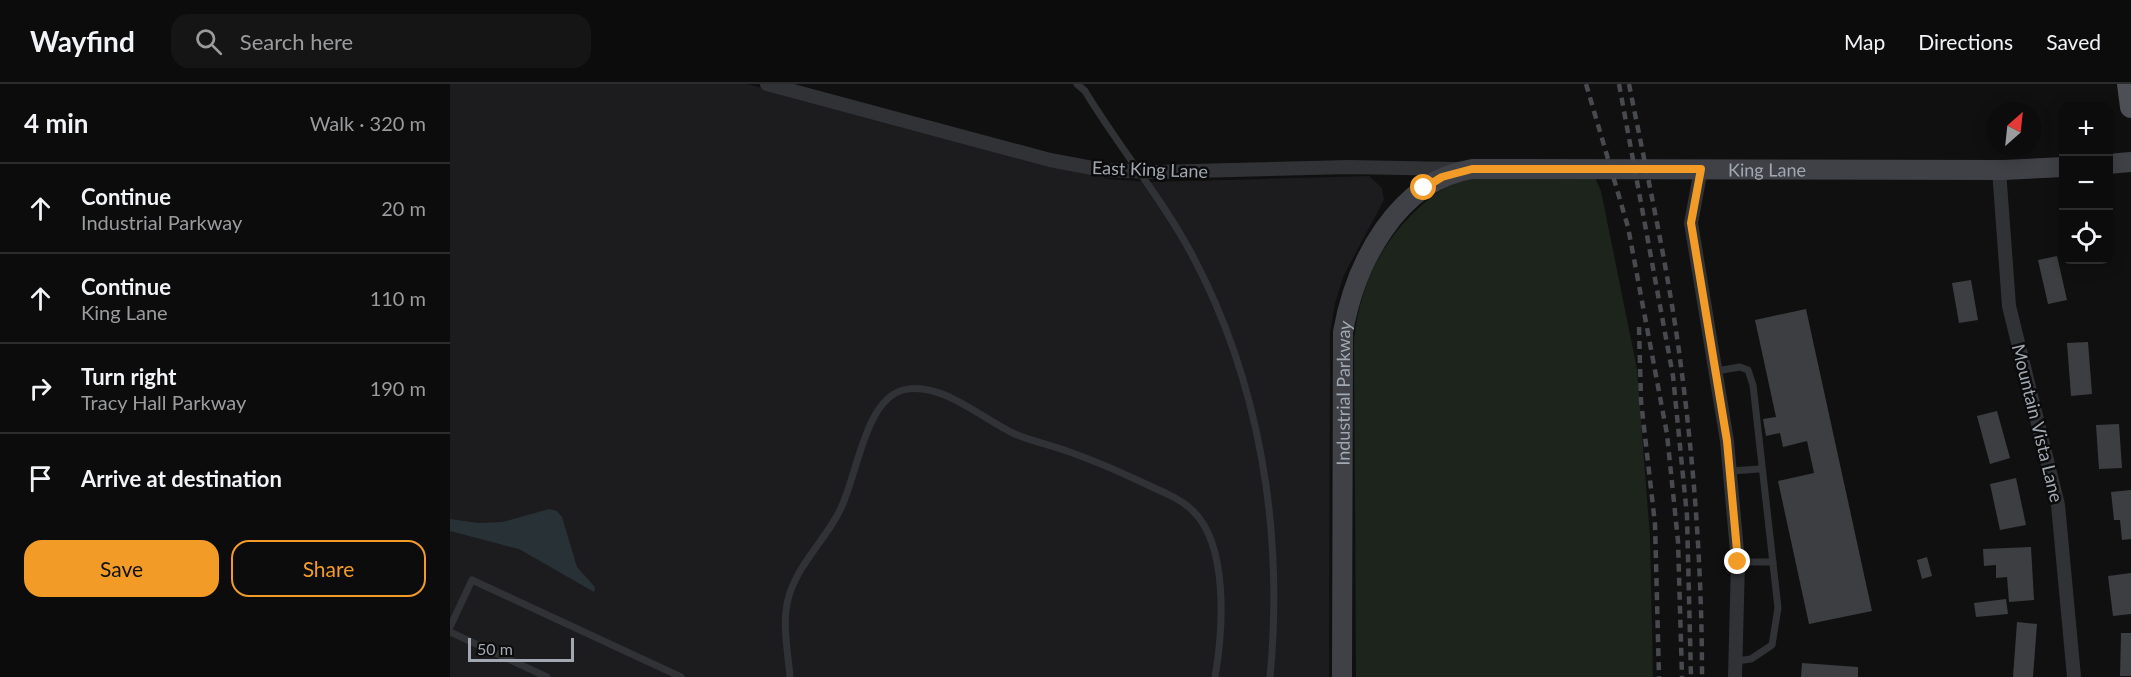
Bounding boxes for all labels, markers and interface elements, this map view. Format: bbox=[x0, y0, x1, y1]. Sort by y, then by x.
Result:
search box bbox=[171, 14, 591, 68]
text: Wayfind bbox=[30, 24, 135, 58]
icon: search bbox=[192, 25, 225, 58]
text: Search here bbox=[240, 28, 353, 55]
text: Map bbox=[1844, 29, 1885, 54]
text: Directions bbox=[1918, 29, 2013, 54]
text: Saved bbox=[2046, 29, 2101, 54]
north arrow bbox=[1987, 102, 2041, 156]
map controls bbox=[2059, 102, 2113, 264]
button: + bbox=[2059, 102, 2113, 156]
text: 4 min bbox=[24, 107, 88, 139]
text: Walk · 320 m bbox=[310, 111, 426, 135]
street label: East King Lane bbox=[1092, 156, 1208, 182]
button: − bbox=[2059, 156, 2113, 210]
street label: King Lane bbox=[1728, 158, 1806, 181]
route start bbox=[1410, 174, 1436, 200]
text: Continue bbox=[81, 183, 171, 210]
icon: ahead bbox=[24, 192, 57, 225]
text: 20 m bbox=[381, 196, 426, 220]
text: Industrial Parkway bbox=[81, 210, 242, 234]
button: locate bbox=[2059, 210, 2113, 264]
text: Continue bbox=[81, 273, 171, 300]
icon: ahead bbox=[24, 282, 57, 315]
text: 110 m bbox=[370, 286, 426, 310]
text: King Lane bbox=[81, 300, 168, 324]
street label: Industrial Parkway bbox=[1332, 318, 1356, 466]
street label: Mountain Vista Lane bbox=[2008, 342, 2068, 504]
text: Turn right bbox=[81, 363, 176, 390]
icon: right bbox=[24, 372, 57, 405]
text: 190 m bbox=[370, 376, 426, 400]
text: Tracy Hall Parkway bbox=[81, 390, 246, 414]
icon: arrive bbox=[24, 462, 57, 495]
text: Arrive at destination bbox=[81, 465, 282, 492]
button: Save bbox=[24, 540, 219, 597]
button: Share bbox=[231, 540, 426, 597]
route end bbox=[1724, 548, 1750, 574]
scale bar bbox=[468, 635, 574, 662]
text: 50 m bbox=[477, 639, 513, 658]

